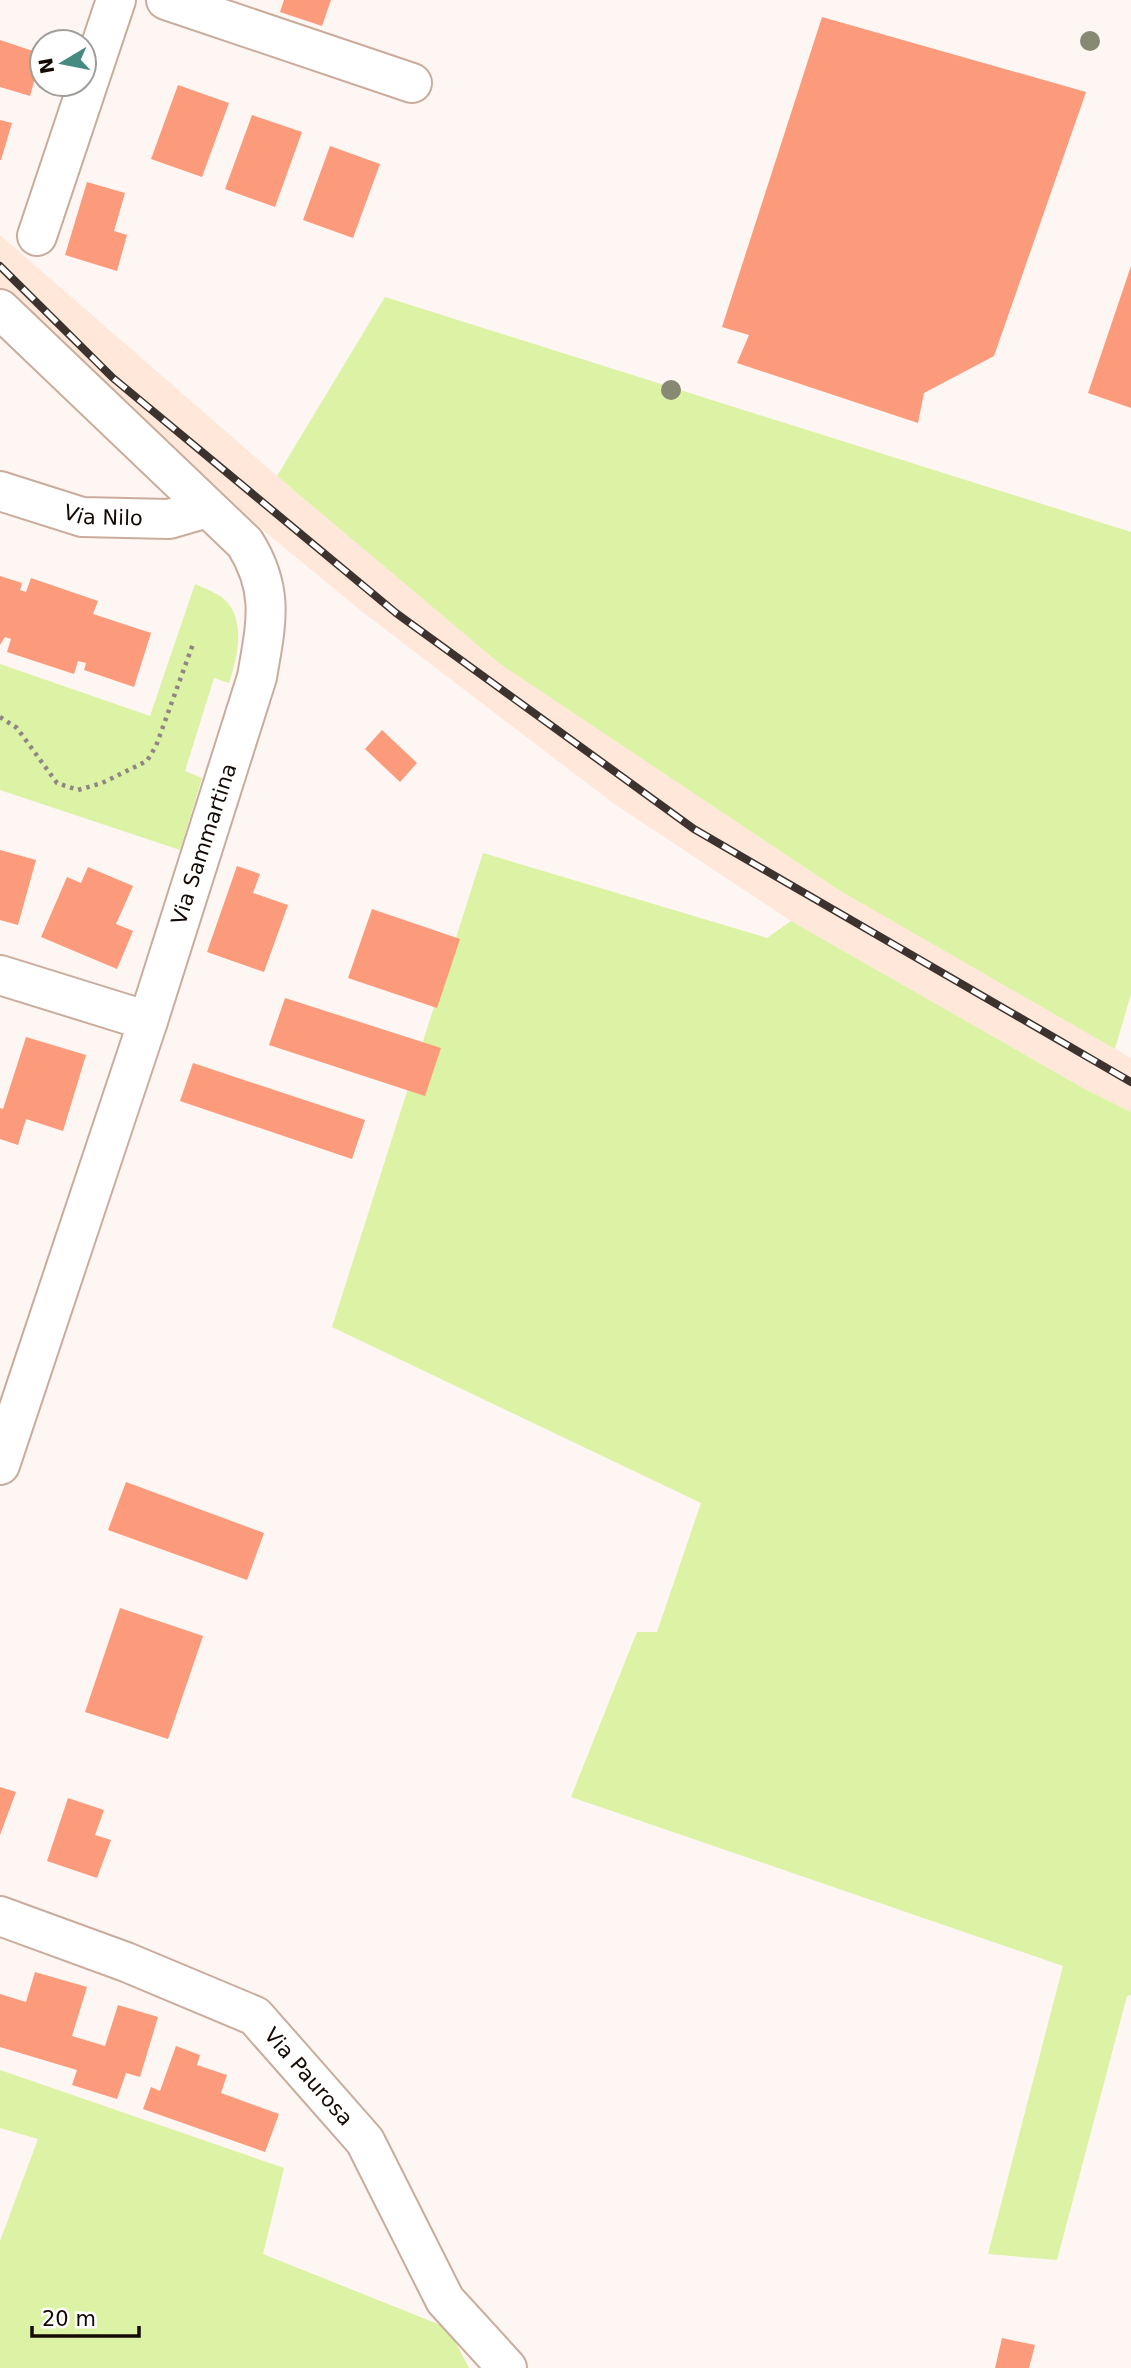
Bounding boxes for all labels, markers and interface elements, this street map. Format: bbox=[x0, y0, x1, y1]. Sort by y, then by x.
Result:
north arrow bbox=[28, 28, 98, 98]
text: N bbox=[34, 56, 58, 76]
street label: Via Nilo bbox=[60, 500, 143, 530]
street label: Via Sammartina bbox=[167, 760, 241, 928]
street label: Via Paurosa bbox=[259, 2023, 358, 2131]
scale bar bbox=[32, 2294, 138, 2338]
text: 20 m bbox=[42, 2307, 96, 2331]

